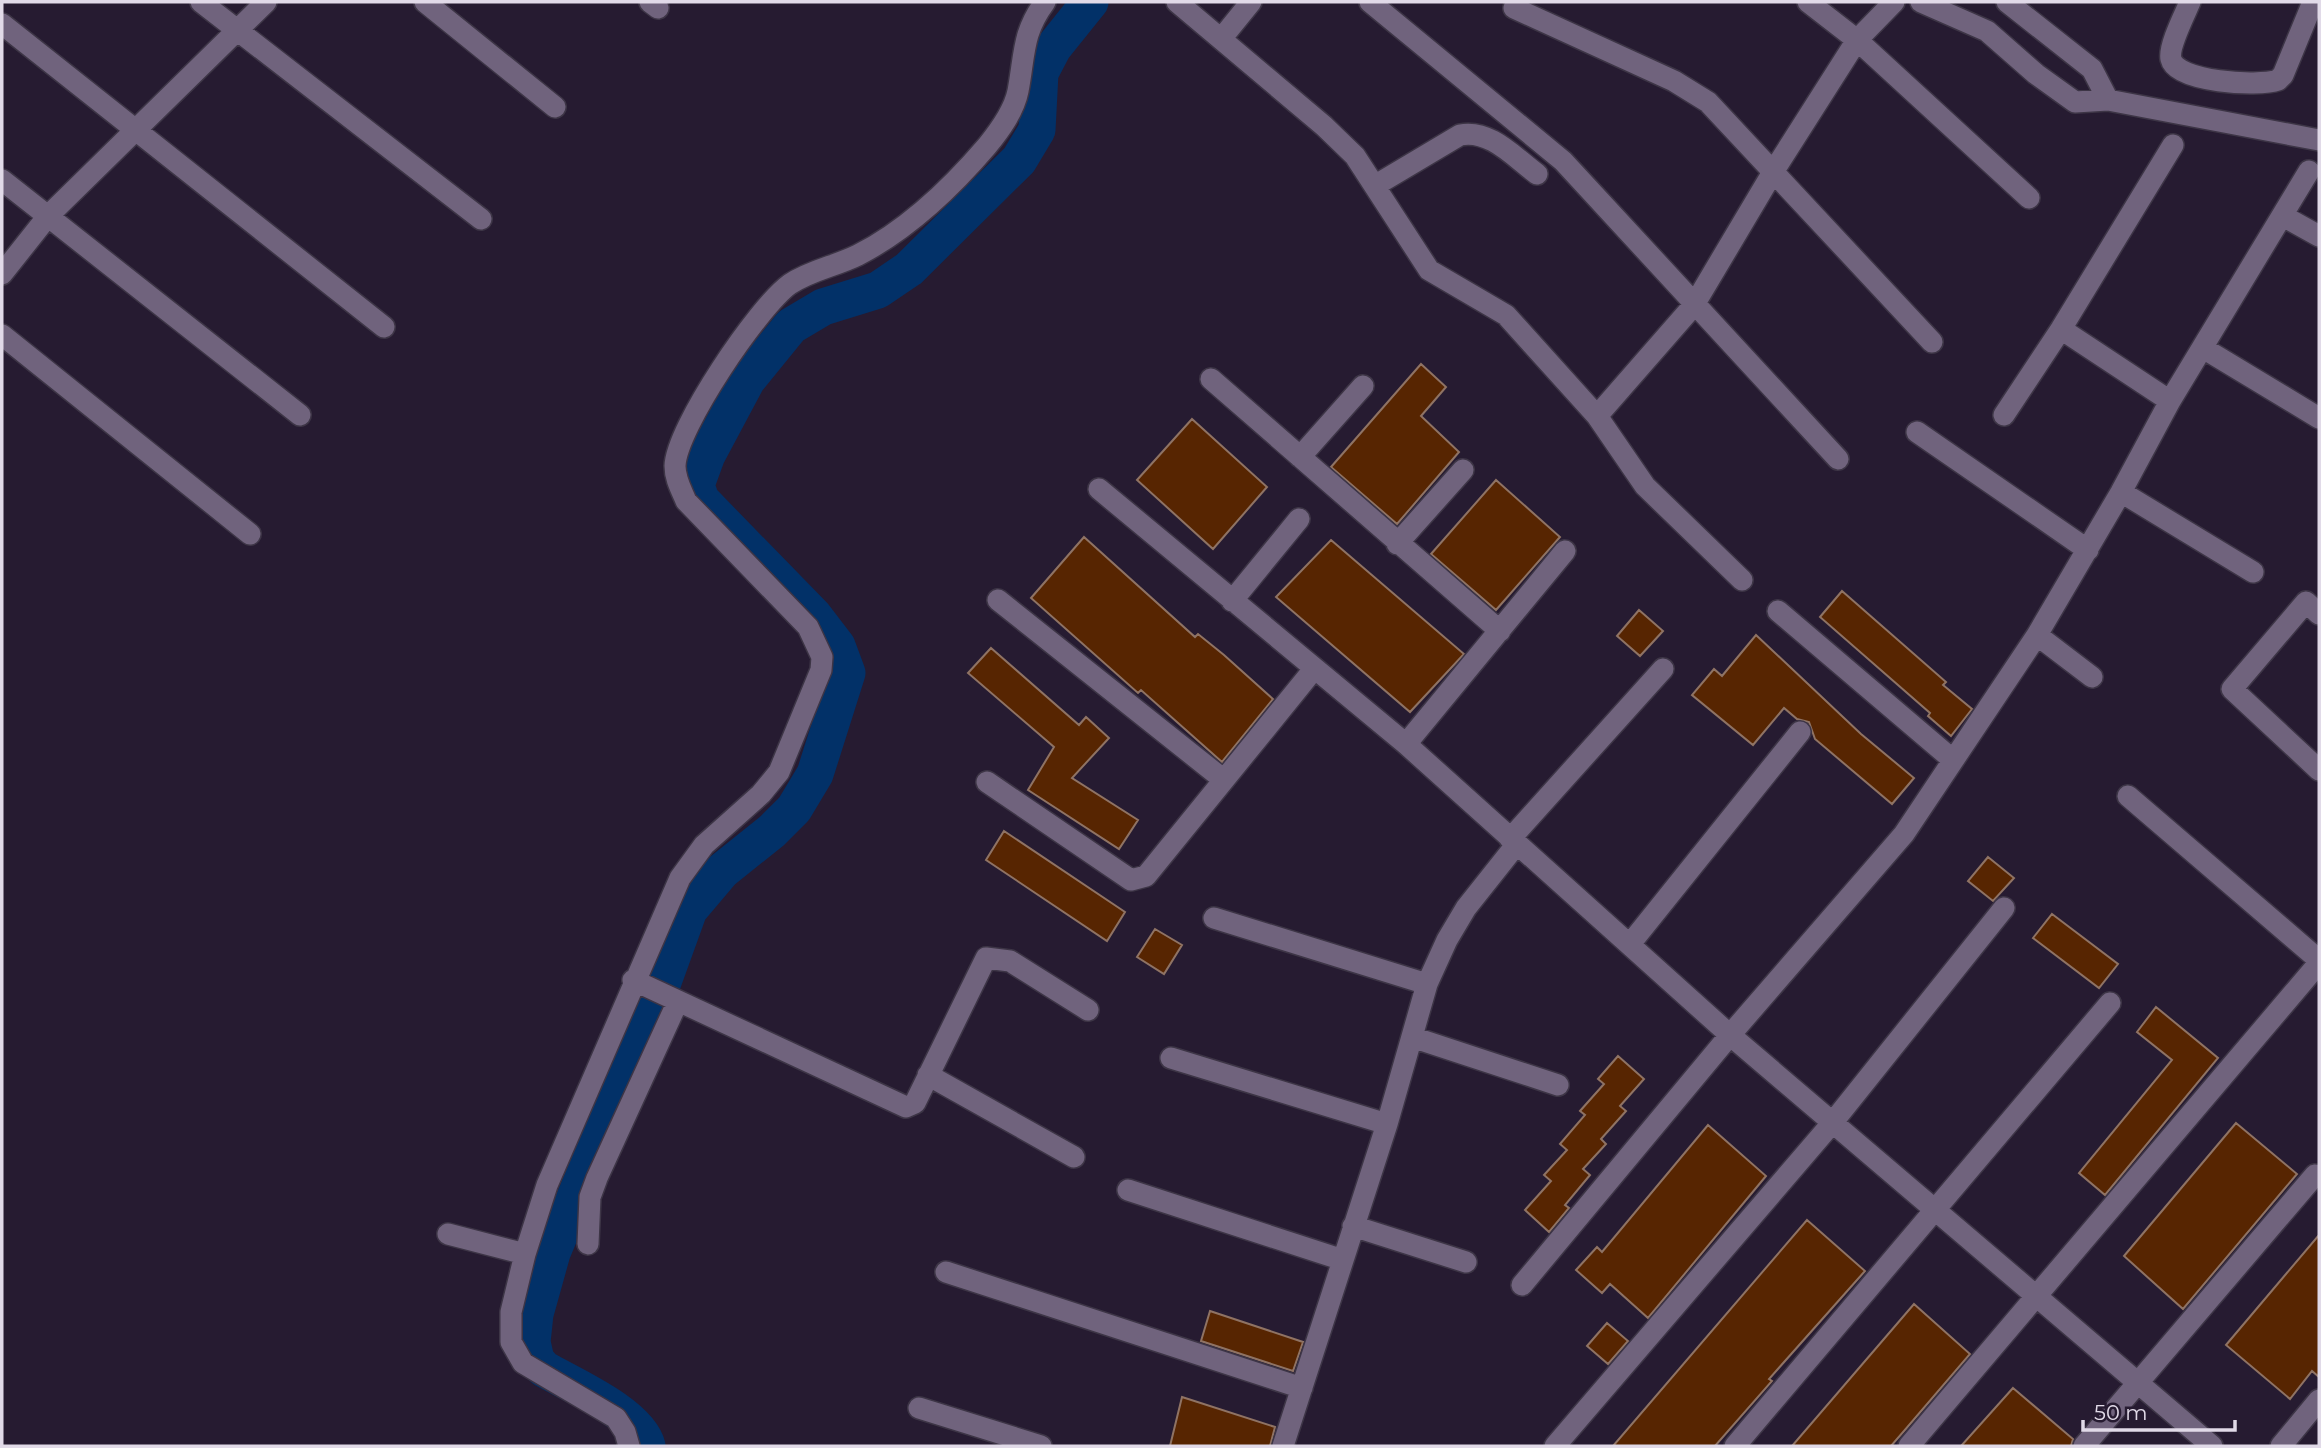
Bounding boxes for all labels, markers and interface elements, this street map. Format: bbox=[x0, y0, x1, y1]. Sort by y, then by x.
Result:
scale bar bbox=[2083, 1388, 2235, 1432]
text: 50 m bbox=[2094, 1400, 2148, 1425]

